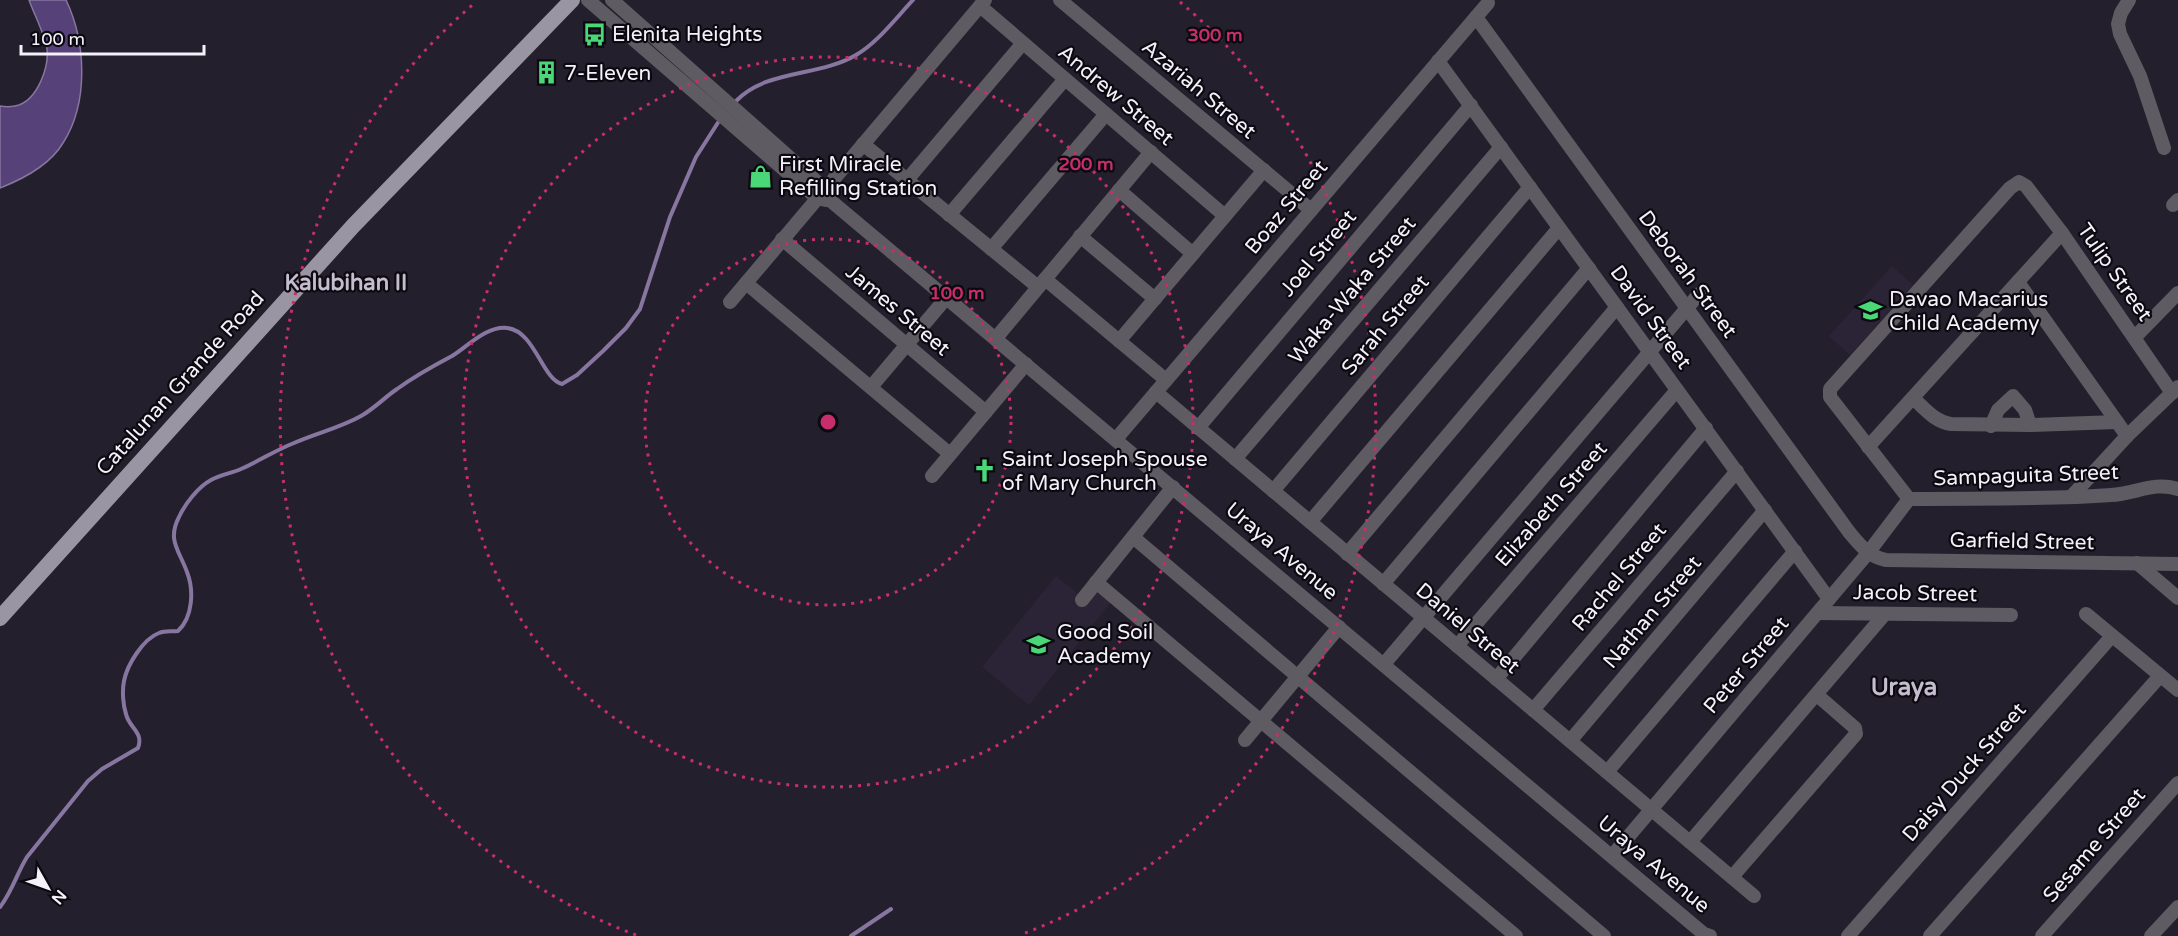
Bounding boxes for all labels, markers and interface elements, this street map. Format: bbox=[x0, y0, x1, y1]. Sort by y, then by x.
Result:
scale bar bbox=[21, 18, 204, 56]
bus stop icon: Elenita Heights bbox=[581, 21, 607, 47]
place label: Elenita Heights bbox=[612, 22, 762, 47]
text: 300 m bbox=[1187, 24, 1243, 46]
text: 100 m bbox=[30, 28, 85, 50]
street label: Azariah Street bbox=[1137, 34, 1261, 144]
street label: Andrew Street bbox=[1053, 40, 1179, 151]
building icon: 7-Eleven bbox=[533, 60, 559, 86]
place label: 7-Eleven bbox=[564, 61, 651, 86]
place label: First Miracle Refilling Station bbox=[779, 152, 937, 201]
text: 200 m bbox=[1058, 153, 1114, 175]
street label: Boaz Street bbox=[1240, 155, 1333, 259]
shop icon: First Miracle Refilling Station bbox=[748, 163, 774, 189]
street label: Joel Street bbox=[1275, 205, 1362, 302]
street label: Deborah Street bbox=[1633, 206, 1742, 343]
street label: Waka-Waka Street bbox=[1284, 212, 1421, 369]
street label: Tulip Street bbox=[2072, 219, 2157, 326]
street label: James Street bbox=[840, 260, 955, 361]
street label: David Street bbox=[1605, 260, 1697, 374]
district label: Kalubihan II bbox=[285, 270, 407, 296]
street label: Sarah Street bbox=[1336, 270, 1434, 380]
text: 100 m bbox=[929, 282, 985, 304]
street label: Catalunan Grande Road bbox=[91, 286, 270, 480]
place label: Davao Macarius Child Academy bbox=[1889, 287, 2048, 336]
school or university icon: Davao Macarius Child Academy bbox=[1858, 298, 1884, 324]
centre of rings bbox=[818, 412, 838, 432]
street label: Elizabeth Street bbox=[1490, 437, 1612, 572]
place label: Saint Joseph Spouse of Mary Church bbox=[1002, 447, 1208, 496]
church icon: Saint Joseph Spouse of Mary Church bbox=[971, 458, 997, 484]
street label: Sampaguita Street bbox=[1933, 460, 2119, 491]
street label: Uraya Avenue bbox=[1220, 497, 1343, 606]
street label: Rachel Street bbox=[1567, 518, 1672, 636]
street label: Garfield Street bbox=[1949, 528, 2095, 555]
street label: Nathan Street bbox=[1598, 551, 1707, 674]
street label: Daniel Street bbox=[1411, 578, 1525, 679]
street label: Jacob Street bbox=[1853, 580, 1977, 607]
street label: Peter Street bbox=[1699, 612, 1794, 719]
place label: Good Soil Academy bbox=[1057, 620, 1153, 669]
school or university icon: Good Soil Academy bbox=[1026, 631, 1052, 657]
district label: Uraya bbox=[1871, 673, 1937, 702]
street label: Daisy Duck Street bbox=[1897, 698, 2031, 847]
street label: Sesame Street bbox=[2038, 783, 2151, 908]
street label: Uraya Avenue bbox=[1592, 810, 1715, 919]
north arrow bbox=[18, 858, 78, 918]
text: N bbox=[47, 886, 71, 908]

